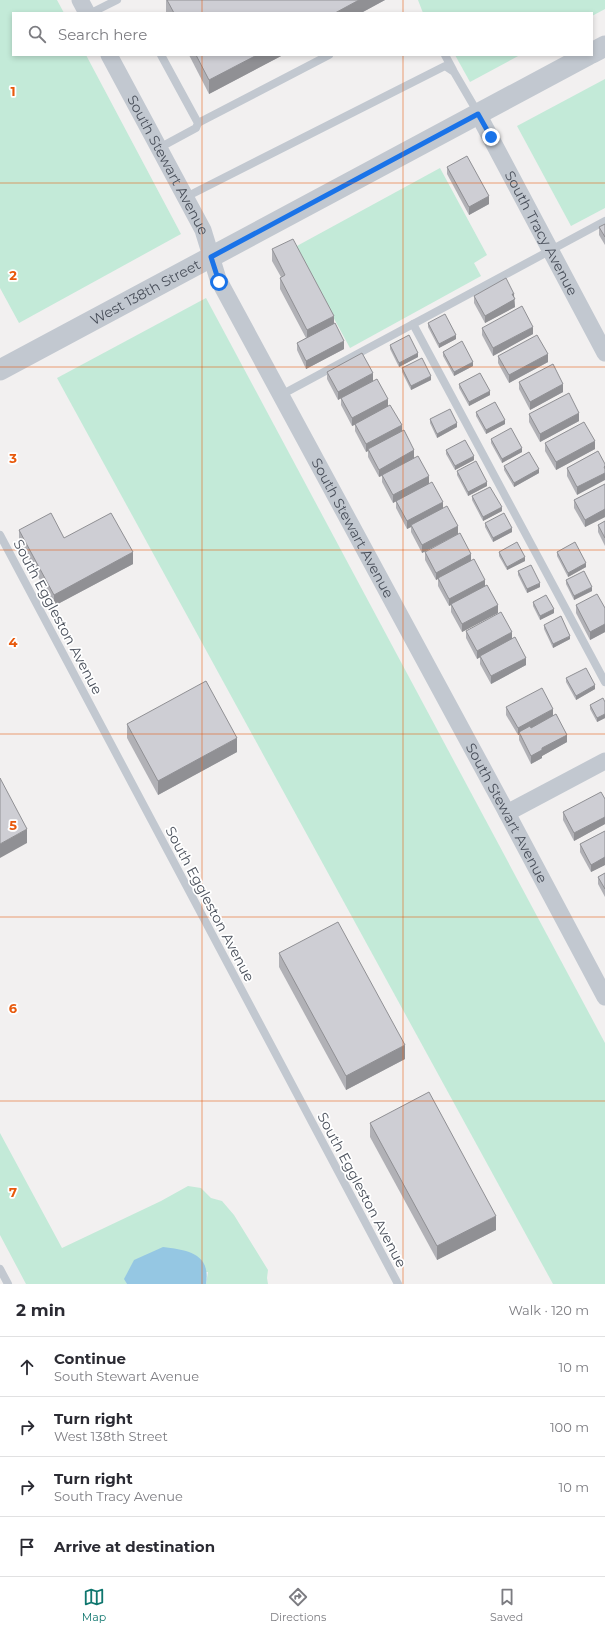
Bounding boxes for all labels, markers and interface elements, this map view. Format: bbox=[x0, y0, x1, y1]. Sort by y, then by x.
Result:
search box bbox=[12, 12, 593, 56]
icon: search bbox=[26, 23, 48, 45]
text: Search here bbox=[58, 25, 147, 44]
text: 1 bbox=[10, 83, 16, 99]
street label: South Stewart Avenue bbox=[123, 92, 213, 237]
route end bbox=[482, 128, 500, 146]
street label: South Tracy Avenue bbox=[501, 168, 582, 299]
street label: West 138th Street bbox=[87, 255, 204, 329]
text: 2 bbox=[9, 267, 17, 283]
route start bbox=[210, 273, 228, 291]
text: 3 bbox=[8, 450, 17, 466]
street label: South Stewart Avenue bbox=[308, 455, 398, 601]
street label: South Eggleston Avenue bbox=[9, 536, 107, 698]
text: 4 bbox=[9, 634, 18, 650]
street label: South Stewart Avenue bbox=[462, 740, 552, 886]
text: 5 bbox=[9, 817, 17, 833]
street label: South Eggleston Avenue bbox=[161, 823, 259, 985]
text: 6 bbox=[9, 1000, 18, 1016]
street label: South Eggleston Avenue bbox=[313, 1109, 411, 1271]
text: 7 bbox=[9, 1184, 17, 1200]
text: 2 min bbox=[16, 1300, 66, 1320]
text: Walk · 120 m bbox=[508, 1302, 589, 1318]
text: Continue bbox=[54, 1349, 126, 1368]
icon: ahead bbox=[16, 1356, 38, 1378]
text: 10 m bbox=[559, 1359, 589, 1375]
text: South Stewart Avenue bbox=[54, 1368, 199, 1384]
text: Turn right bbox=[54, 1409, 133, 1428]
icon: right bbox=[16, 1416, 38, 1438]
text: 100 m bbox=[550, 1419, 589, 1435]
text: West 138th Street bbox=[54, 1428, 168, 1444]
text: Turn right bbox=[54, 1469, 133, 1488]
icon: right bbox=[16, 1476, 38, 1498]
text: 10 m bbox=[559, 1479, 589, 1495]
text: South Tracy Avenue bbox=[54, 1488, 183, 1504]
icon: arrive bbox=[16, 1536, 38, 1558]
text: Arrive at destination bbox=[54, 1537, 215, 1556]
tab: Map bbox=[82, 1586, 106, 1624]
tab: Directions bbox=[270, 1586, 326, 1624]
tab: Saved bbox=[490, 1586, 523, 1624]

